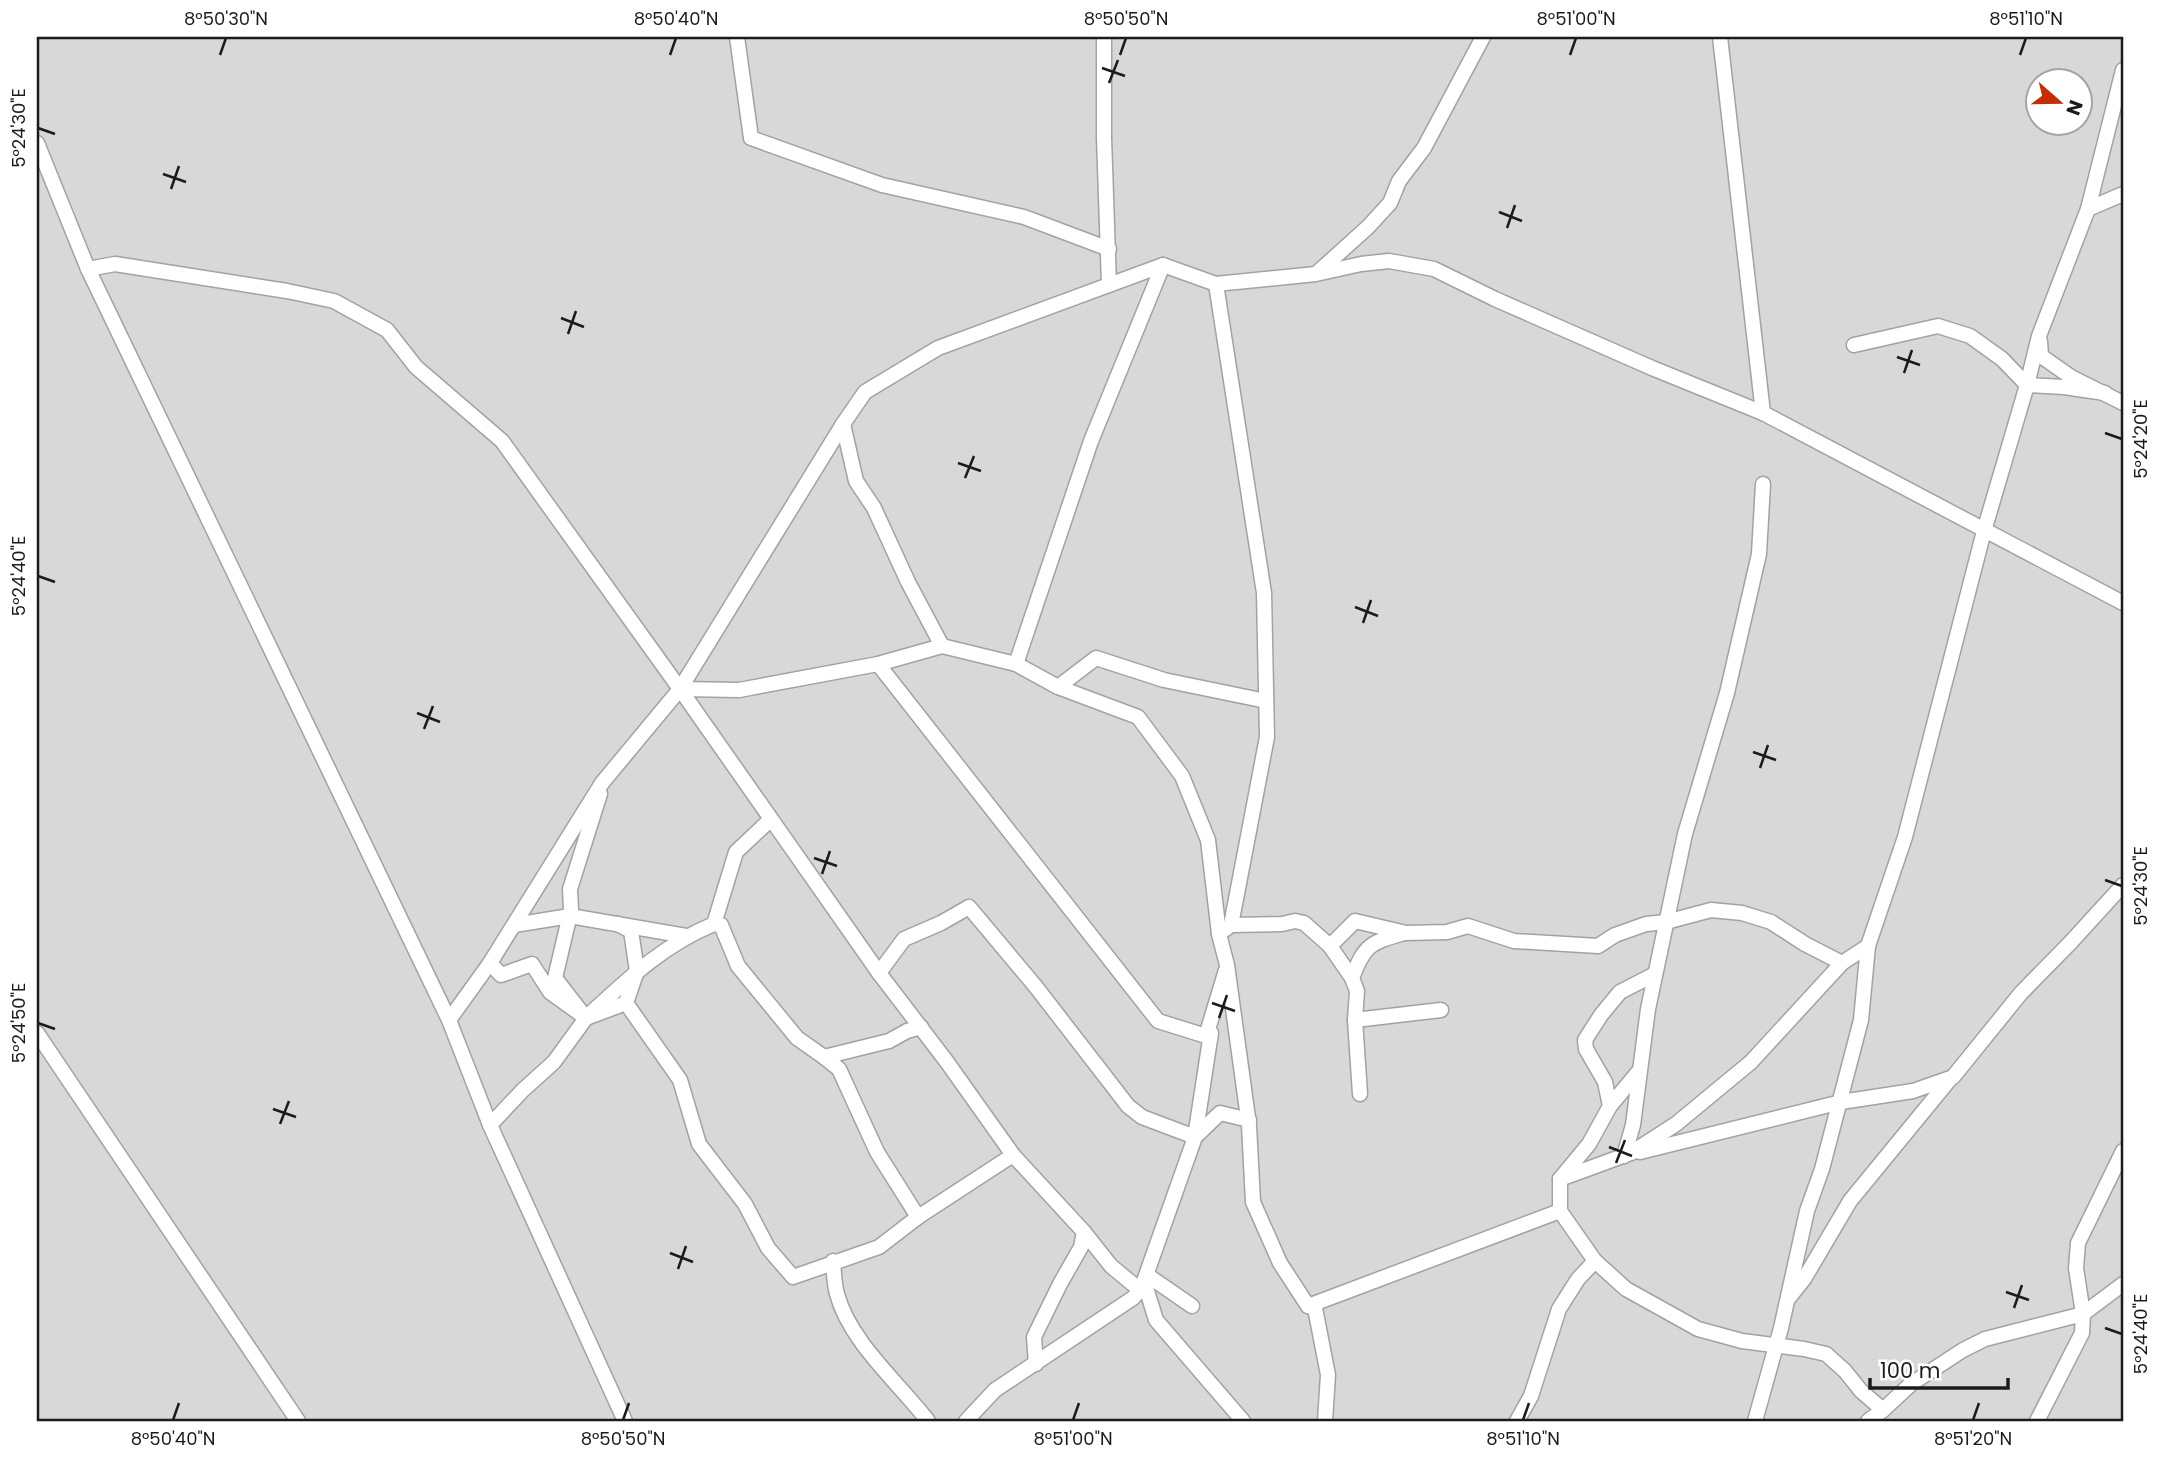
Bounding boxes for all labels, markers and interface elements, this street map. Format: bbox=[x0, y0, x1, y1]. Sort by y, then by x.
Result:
text: 8°50'30"N bbox=[184, 6, 268, 31]
text: 8°50'40"N bbox=[634, 6, 718, 31]
text: 8°50'50"N bbox=[1084, 6, 1168, 31]
text: 8°51'00"N bbox=[1536, 6, 1616, 31]
text: 8°51'10"N bbox=[1989, 6, 2063, 31]
north arrow bbox=[2024, 66, 2094, 136]
text: 5°24'30"E bbox=[6, 88, 31, 168]
text: N bbox=[2059, 96, 2090, 119]
text: 5°24'20"E bbox=[2128, 399, 2153, 479]
text: 5°24'40"E bbox=[6, 536, 31, 616]
text: 5°24'30"E bbox=[2128, 846, 2153, 926]
text: 5°24'50"E bbox=[6, 983, 31, 1063]
text: 5°24'40"E bbox=[2128, 1294, 2153, 1374]
scale bar bbox=[1870, 1346, 2008, 1390]
text: 100 m bbox=[1880, 1356, 1940, 1385]
text: 8°50'40"N bbox=[131, 1426, 215, 1451]
text: 8°50'50"N bbox=[581, 1426, 665, 1451]
text: 8°51'00"N bbox=[1033, 1426, 1113, 1451]
text: 8°51'10"N bbox=[1486, 1426, 1560, 1451]
text: 8°51'20"N bbox=[1934, 1426, 2012, 1451]

